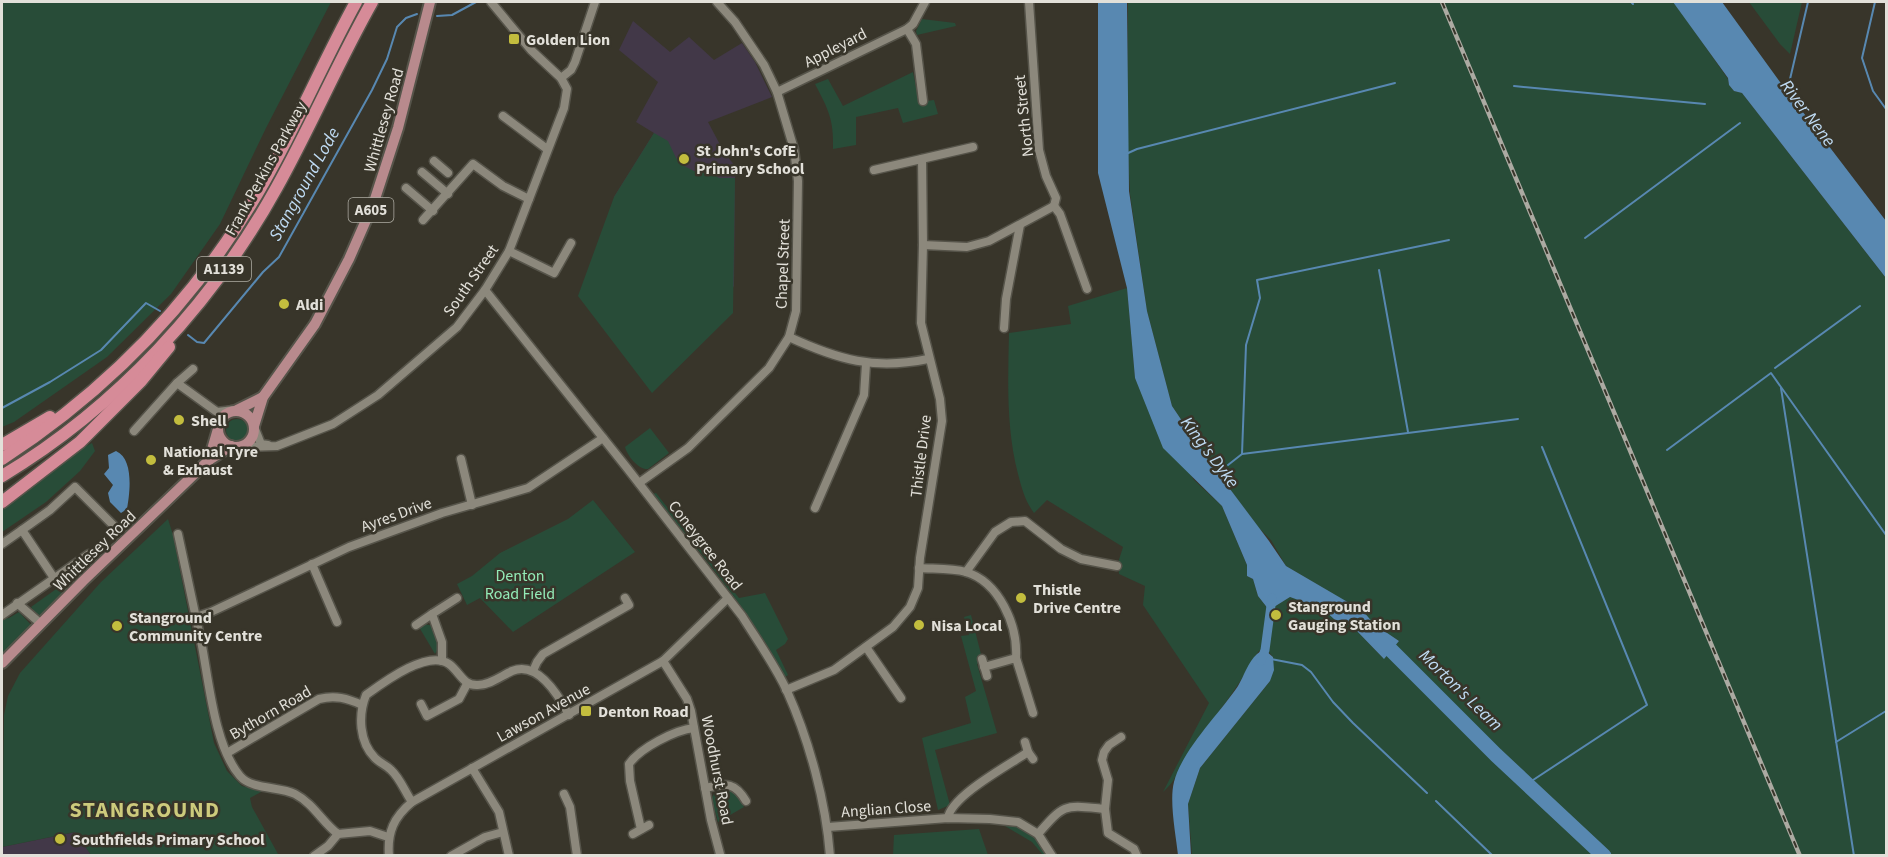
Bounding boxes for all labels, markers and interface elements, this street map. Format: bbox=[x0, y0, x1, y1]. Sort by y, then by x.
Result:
street label: Appleyard bbox=[800, 23, 871, 73]
place label: Golden Lion bbox=[526, 29, 610, 51]
marker: Golden Lion bbox=[507, 32, 521, 46]
street label: Whittlesey Road bbox=[359, 66, 409, 175]
street label: North Street bbox=[1009, 73, 1039, 158]
water label: River Nene bbox=[1774, 74, 1841, 152]
street label: Frank Perkins Parkway bbox=[220, 97, 312, 239]
water label: Stanground Lode bbox=[263, 123, 346, 246]
place label: St John's CofE Primary School bbox=[696, 140, 805, 180]
marker: St John's CofE Primary School bbox=[677, 152, 691, 166]
road number: A605 bbox=[348, 198, 394, 222]
street label: Chapel Street bbox=[770, 218, 796, 309]
street label: South Street bbox=[438, 240, 504, 321]
road number: A1139 bbox=[197, 257, 251, 281]
place label: Aldi bbox=[295, 294, 323, 316]
marker: Aldi bbox=[277, 297, 291, 311]
place label: Shell bbox=[191, 410, 227, 432]
water label: King's Dyke bbox=[1174, 411, 1245, 494]
marker: Shell bbox=[172, 413, 186, 427]
street label: Thistle Drive bbox=[905, 414, 937, 499]
place label: National Tyre & Exhaust bbox=[163, 441, 258, 481]
marker: National Tyre & Exhaust bbox=[144, 453, 158, 467]
street label: Ayres Drive bbox=[358, 492, 435, 538]
street label: Coneygree Road bbox=[663, 496, 747, 595]
street label: Whittlesey Road bbox=[48, 505, 141, 596]
park label: Denton Road Field bbox=[485, 565, 555, 605]
place label: Thistle Drive Centre bbox=[1033, 579, 1121, 619]
marker: Thistle Drive Centre bbox=[1014, 591, 1028, 605]
place label: Stanground Gauging Station bbox=[1288, 596, 1401, 636]
place label: Stanground Community Centre bbox=[129, 607, 262, 647]
marker: Stanground Gauging Station bbox=[1269, 608, 1283, 622]
place label: Nisa Local bbox=[931, 615, 1002, 637]
marker: Nisa Local bbox=[912, 618, 926, 632]
marker: Stanground Community Centre bbox=[110, 619, 124, 633]
water label: Morton's Leam bbox=[1413, 644, 1508, 737]
street label: Lawson Avenue bbox=[493, 678, 594, 748]
street label: Bythorn Road bbox=[225, 681, 316, 745]
place label: Denton Road bbox=[598, 701, 689, 723]
marker: Denton Road bbox=[579, 704, 593, 718]
street label: Woodhurst Road bbox=[696, 714, 738, 827]
district label: STANGROUND bbox=[69, 794, 221, 826]
street label: Anglian Close bbox=[840, 795, 932, 823]
place label: Southfields Primary School bbox=[72, 829, 265, 851]
marker: Southfields Primary School bbox=[53, 832, 67, 846]

